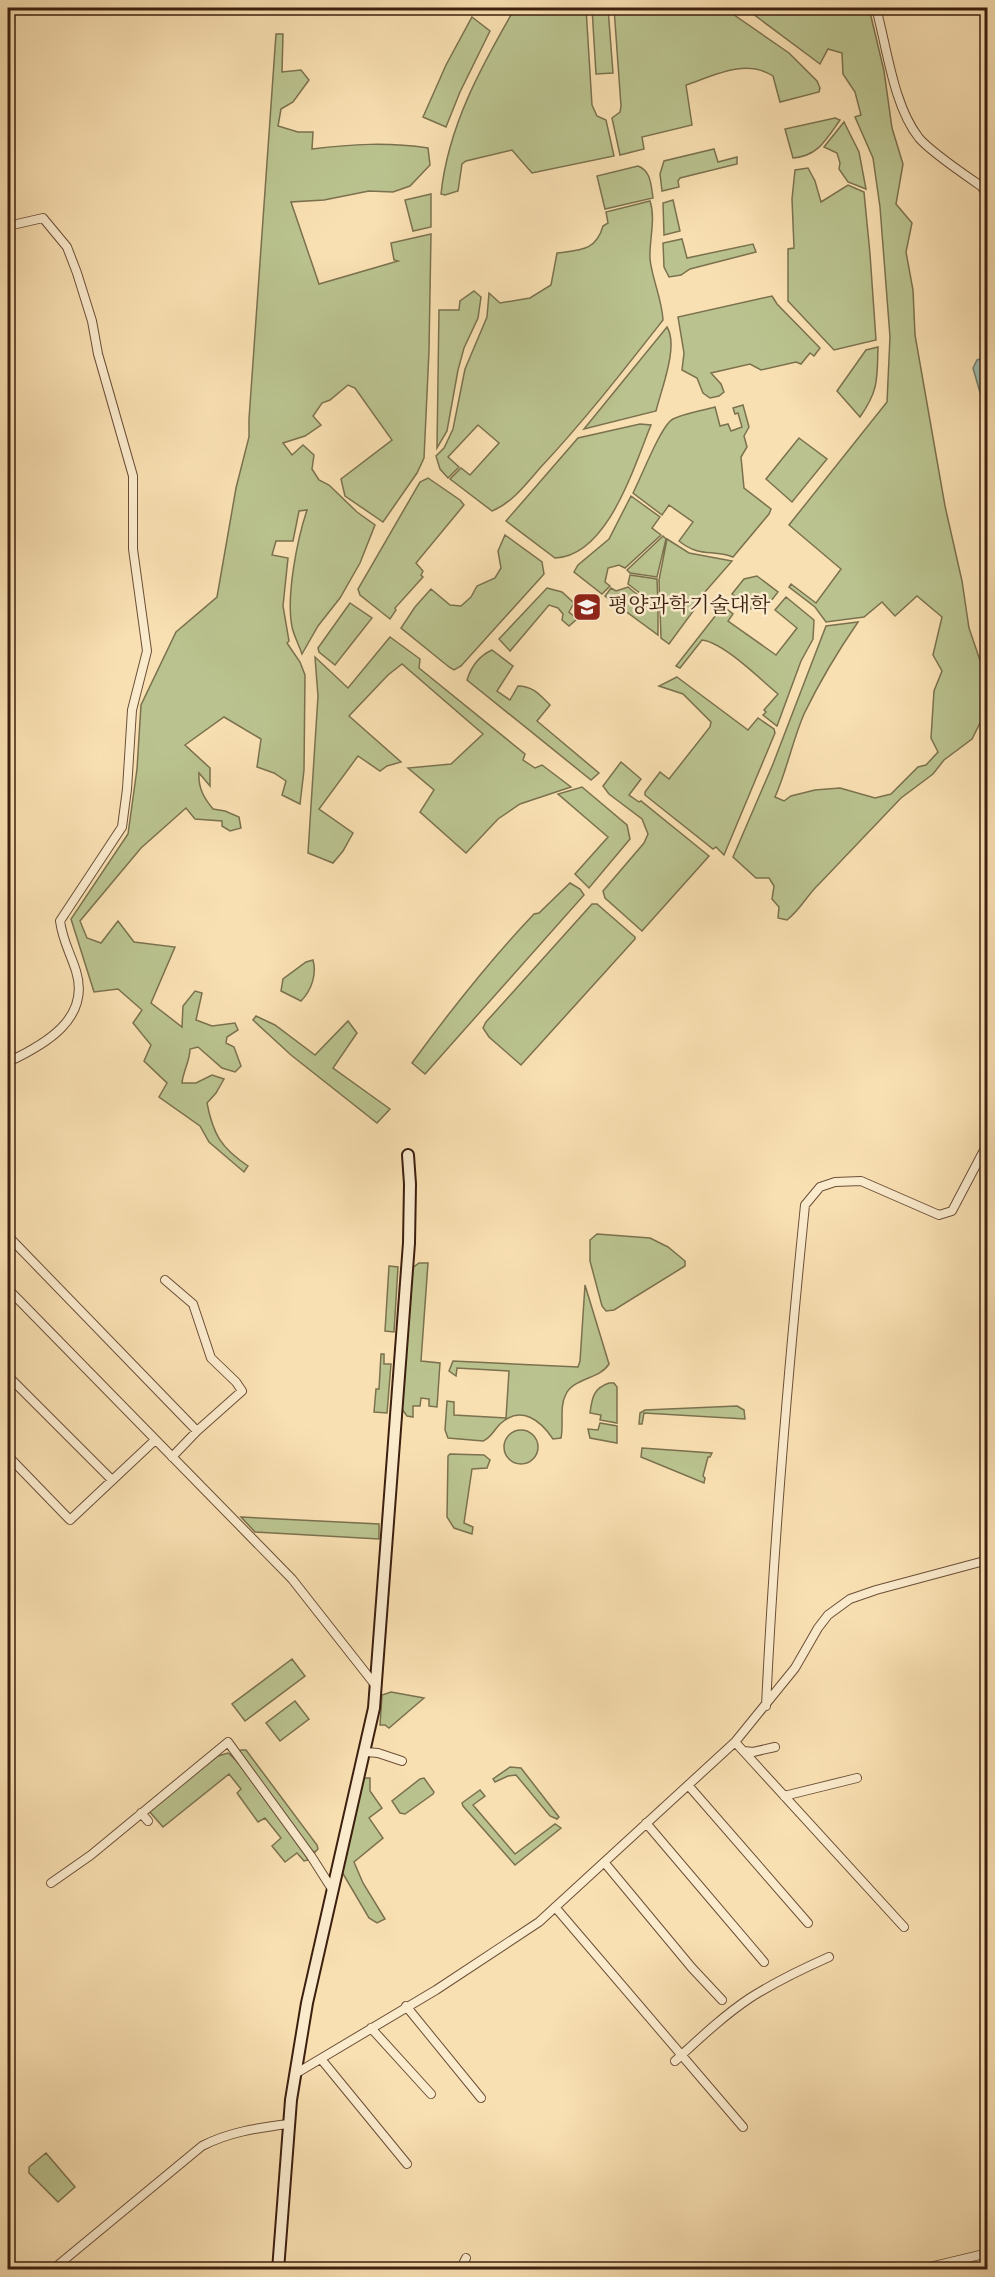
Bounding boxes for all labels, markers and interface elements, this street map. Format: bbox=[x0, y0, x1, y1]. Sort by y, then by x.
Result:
school or university icon: 평양과학기술대학 bbox=[571, 591, 603, 623]
place label: 평양과학기술대학 bbox=[608, 592, 771, 622]

